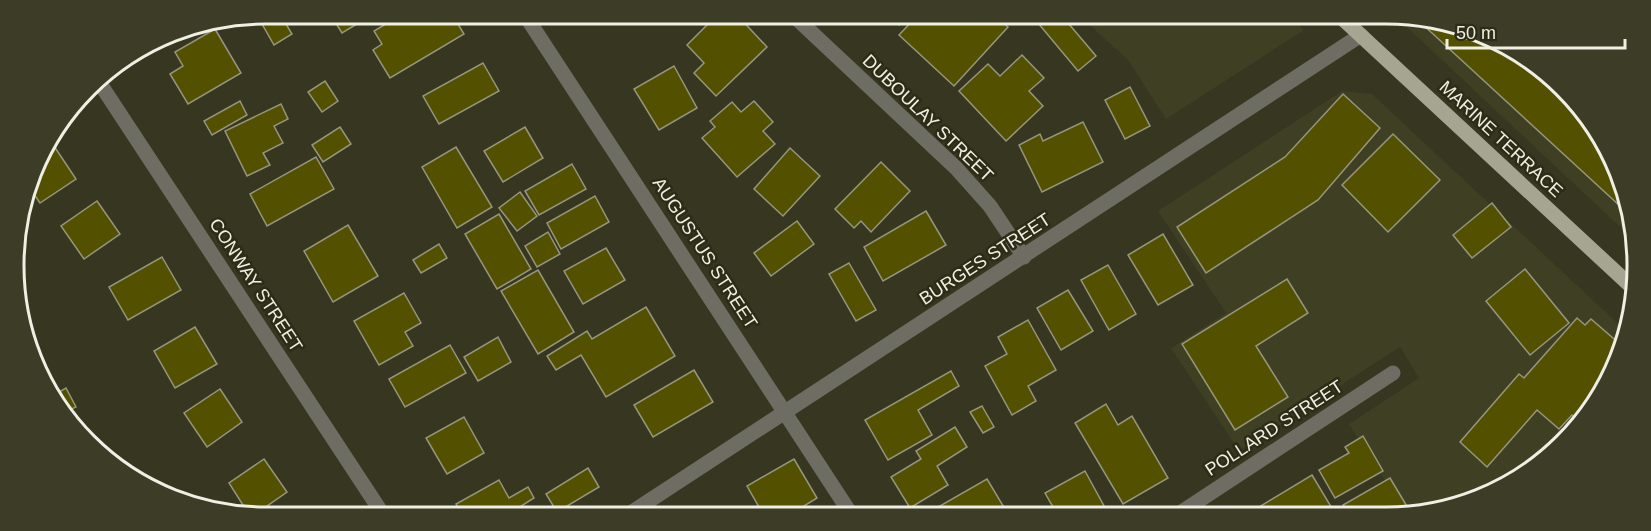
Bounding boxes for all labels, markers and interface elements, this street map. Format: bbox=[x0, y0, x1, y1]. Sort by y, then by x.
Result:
scale bar bbox=[1447, 12, 1626, 50]
text: 50 m bbox=[1456, 23, 1496, 43]
street label: DUBOULAY STREET bbox=[859, 51, 997, 185]
street label: MARINE TERRACE bbox=[1435, 77, 1567, 201]
street label: AUGUSTUS STREET bbox=[649, 174, 761, 332]
street label: BURGES STREET bbox=[916, 209, 1054, 309]
street label: CONWAY STREET bbox=[205, 215, 307, 355]
street label: POLLARD STREET bbox=[1201, 376, 1347, 480]

